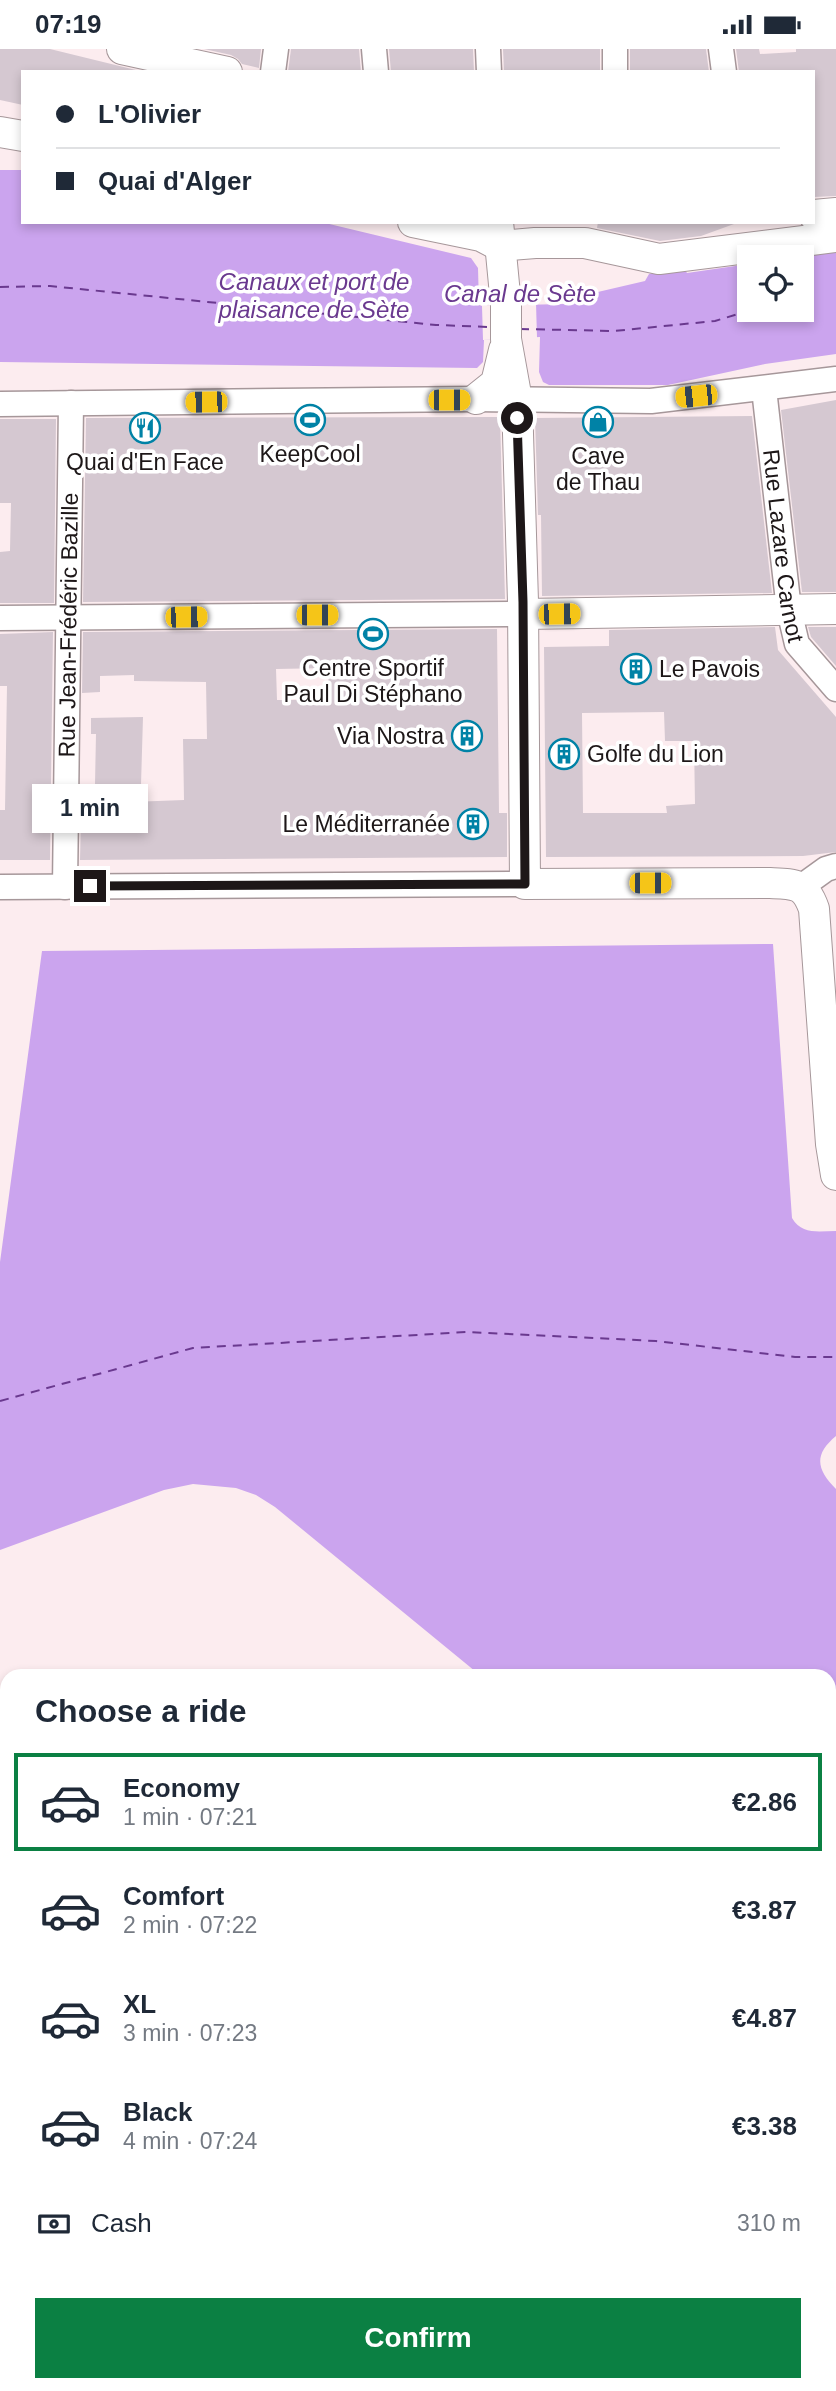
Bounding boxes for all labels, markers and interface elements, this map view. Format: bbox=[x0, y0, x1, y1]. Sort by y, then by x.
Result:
text: 07:19 bbox=[35, 9, 102, 39]
text: L'Olivier bbox=[98, 99, 201, 129]
text: Quai d'Alger bbox=[98, 166, 252, 196]
map controls bbox=[737, 245, 814, 322]
button: locate bbox=[737, 245, 814, 322]
water label: Canaux et port de plaisance de Sète bbox=[218, 268, 409, 323]
water label: Canal de Sète bbox=[444, 280, 596, 307]
car bbox=[675, 383, 718, 409]
car bbox=[429, 390, 471, 411]
car bbox=[185, 391, 228, 413]
route start bbox=[501, 402, 533, 434]
sports icon: KeepCool bbox=[293, 403, 327, 437]
shop icon: Cave de Thau bbox=[581, 405, 615, 439]
restaurant icon: Quai d'En Face bbox=[128, 411, 162, 445]
place label: KeepCool bbox=[259, 441, 361, 467]
place label: Cave de Thau bbox=[556, 443, 640, 495]
street label: Rue Lazare Carnot bbox=[758, 448, 809, 646]
place label: Quai d'En Face bbox=[66, 449, 224, 475]
street label: Rue Jean-Frédéric Bazille bbox=[54, 492, 83, 758]
car bbox=[538, 603, 581, 625]
car bbox=[297, 605, 339, 626]
car bbox=[165, 606, 208, 628]
sports icon: Centre Sportif Paul Di Stéphano bbox=[356, 617, 390, 651]
building icon: Le Pavois bbox=[619, 652, 653, 686]
place label: Centre Sportif Paul Di Stéphano bbox=[283, 655, 463, 707]
place label: Le Pavois bbox=[659, 656, 760, 682]
building icon: Via Nostra bbox=[450, 719, 484, 753]
place label: Via Nostra bbox=[337, 723, 444, 749]
building icon: Golfe du Lion bbox=[547, 737, 581, 771]
place label: Golfe du Lion bbox=[587, 741, 724, 767]
callout: 1 min bbox=[32, 785, 148, 833]
text: 1 min bbox=[60, 795, 120, 821]
building icon: Le Méditerranée bbox=[456, 807, 490, 841]
place label: Le Méditerranée bbox=[283, 811, 450, 837]
route end bbox=[74, 870, 106, 902]
car bbox=[630, 873, 672, 894]
text: Choose a ride bbox=[35, 1693, 247, 1729]
icon: car bbox=[39, 1771, 102, 1834]
text: Economy bbox=[123, 1773, 240, 1803]
text: €2.86 bbox=[732, 1787, 797, 1817]
text: 1 min · 07:21 bbox=[123, 1804, 257, 1830]
icon: car bbox=[39, 1879, 102, 1942]
text: Comfort bbox=[123, 1881, 224, 1911]
text: €3.87 bbox=[732, 1895, 797, 1925]
text: 2 min · 07:22 bbox=[123, 1912, 257, 1938]
icon: car bbox=[39, 1987, 102, 2050]
text: XL bbox=[123, 1989, 156, 2019]
text: €4.87 bbox=[732, 2003, 797, 2033]
text: 3 min · 07:23 bbox=[123, 2020, 257, 2046]
icon: car bbox=[39, 2095, 102, 2158]
text: Black bbox=[123, 2097, 192, 2127]
text: €3.38 bbox=[732, 2111, 797, 2141]
text: 4 min · 07:24 bbox=[123, 2128, 257, 2154]
icon: cash bbox=[35, 2205, 73, 2243]
text: Cash bbox=[91, 2208, 152, 2238]
text: 310 m bbox=[737, 2210, 801, 2236]
button: Confirm bbox=[35, 2298, 801, 2378]

